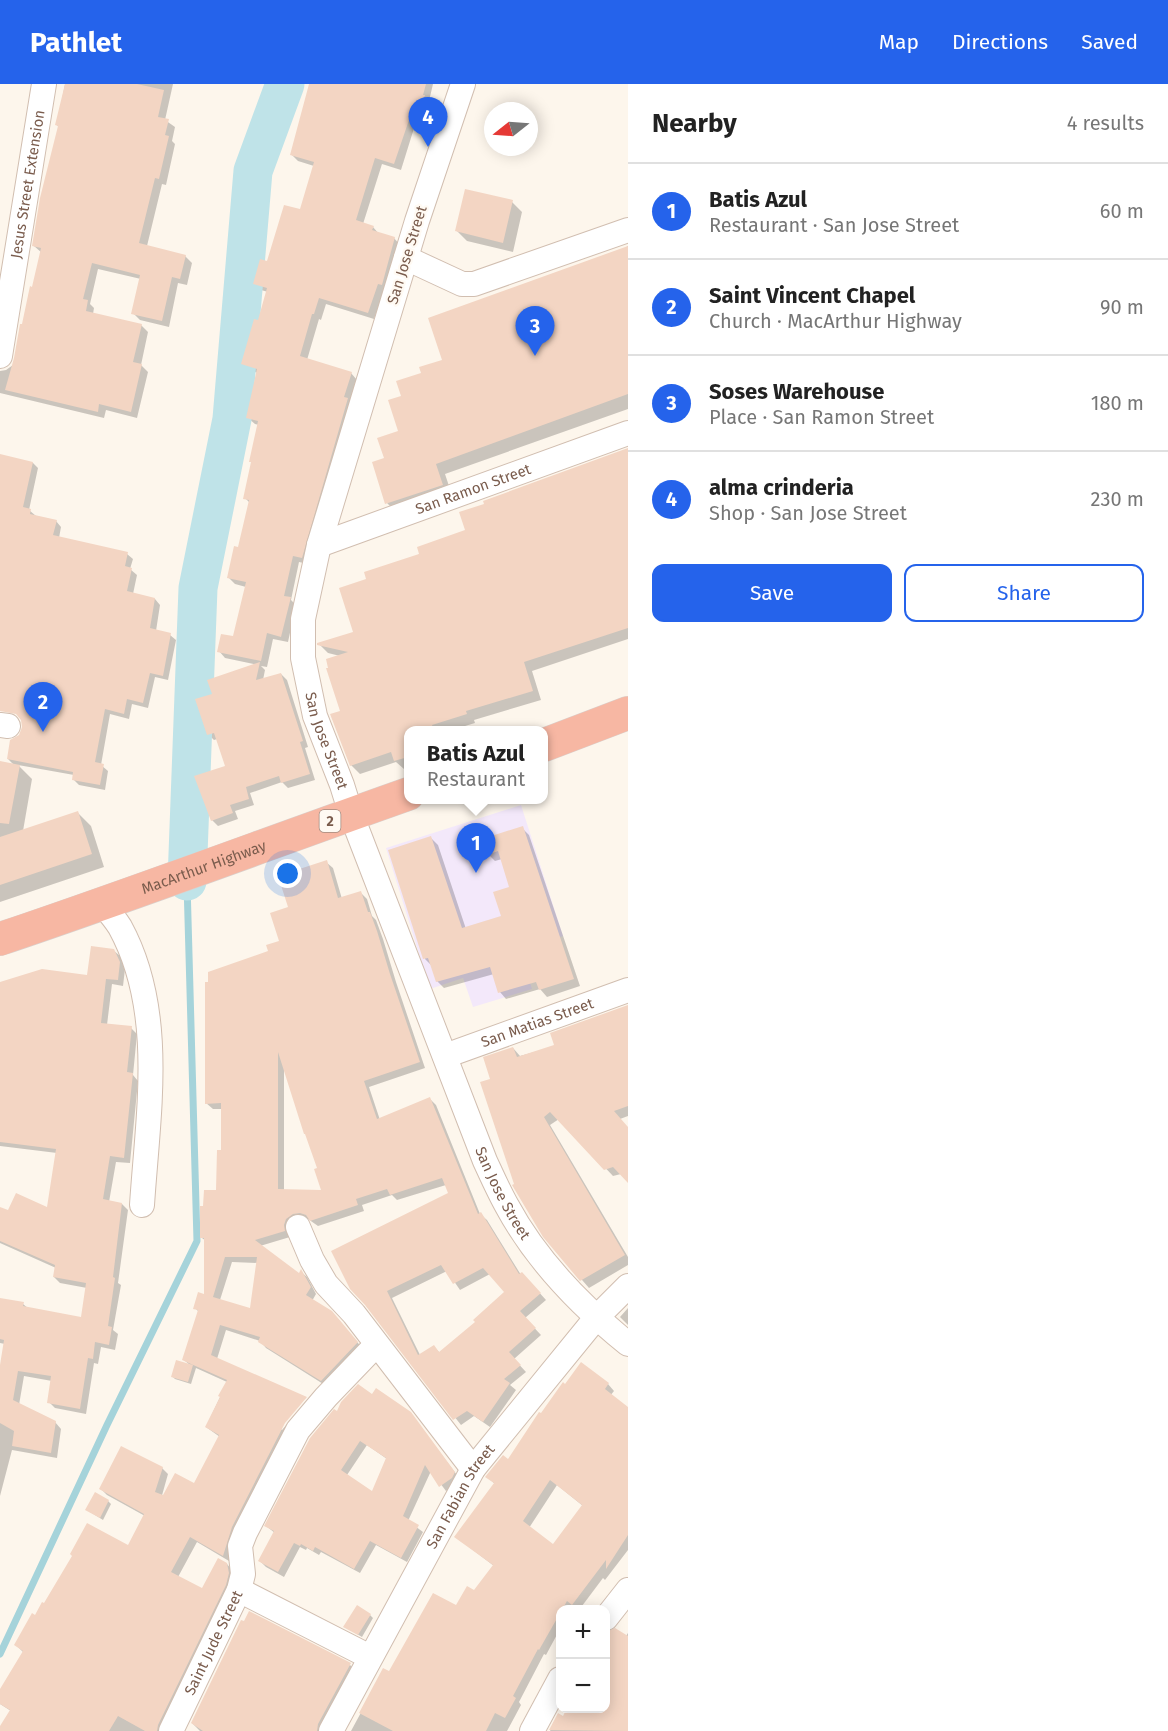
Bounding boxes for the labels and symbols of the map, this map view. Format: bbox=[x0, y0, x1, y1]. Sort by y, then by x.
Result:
pin: 4 bbox=[408, 98, 448, 147]
north arrow bbox=[484, 102, 538, 156]
street label: Jesus Street Extension bbox=[7, 108, 49, 260]
street label: San Jose Street bbox=[383, 203, 431, 307]
pin: 3 bbox=[516, 306, 554, 356]
street label: San Ramon Street bbox=[413, 460, 534, 518]
pin: 2 bbox=[24, 682, 63, 732]
street label: San Jose Street bbox=[301, 691, 352, 792]
road number: 2 bbox=[320, 810, 340, 832]
pin: 1 bbox=[456, 824, 496, 873]
street label: MacArthur Highway bbox=[139, 836, 269, 898]
your location bbox=[273, 859, 302, 888]
street label: San Matias Street bbox=[478, 994, 596, 1051]
street label: San Jose Street bbox=[471, 1144, 534, 1244]
street label: San Fabian Street bbox=[423, 1440, 499, 1552]
street label: Saint Jude Street bbox=[181, 1587, 247, 1698]

